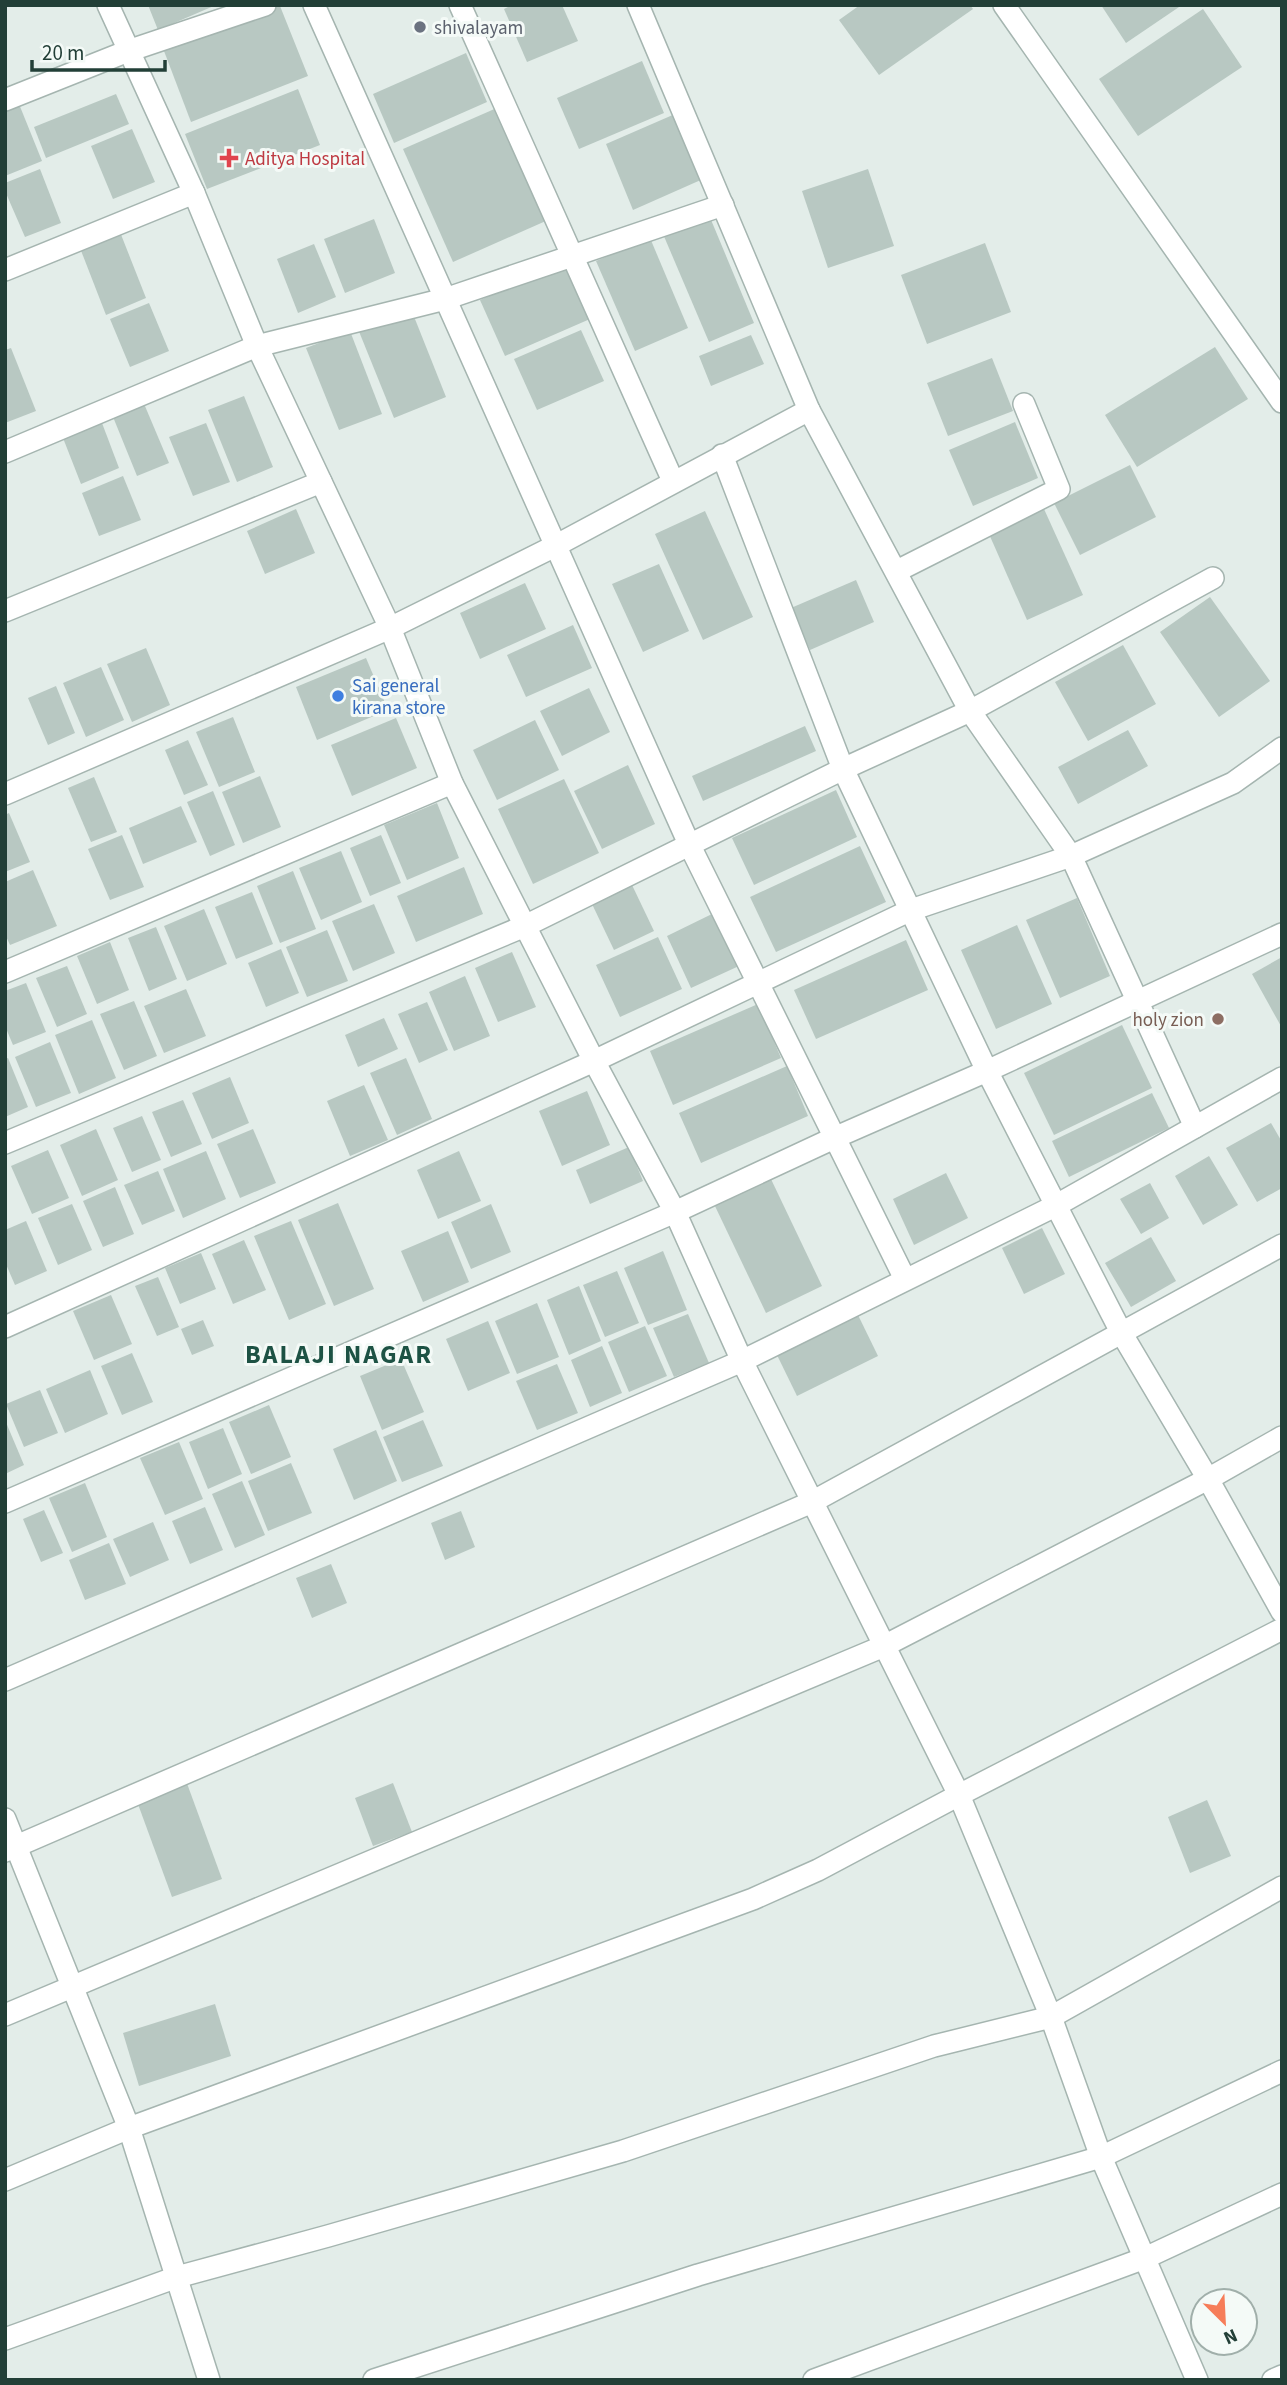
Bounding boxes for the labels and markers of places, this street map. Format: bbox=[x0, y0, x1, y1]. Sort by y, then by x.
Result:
place label: shivalayam bbox=[434, 15, 523, 42]
marker: shivalayam bbox=[412, 19, 428, 35]
place label: Aditya Hospital bbox=[245, 146, 365, 173]
marker: Aditya Hospital bbox=[219, 148, 239, 168]
place label: Sai general kirana store bbox=[352, 673, 445, 722]
marker: Sai general kirana store bbox=[330, 688, 346, 704]
place label: holy zion bbox=[1132, 1007, 1204, 1034]
marker: holy zion bbox=[1210, 1011, 1226, 1027]

